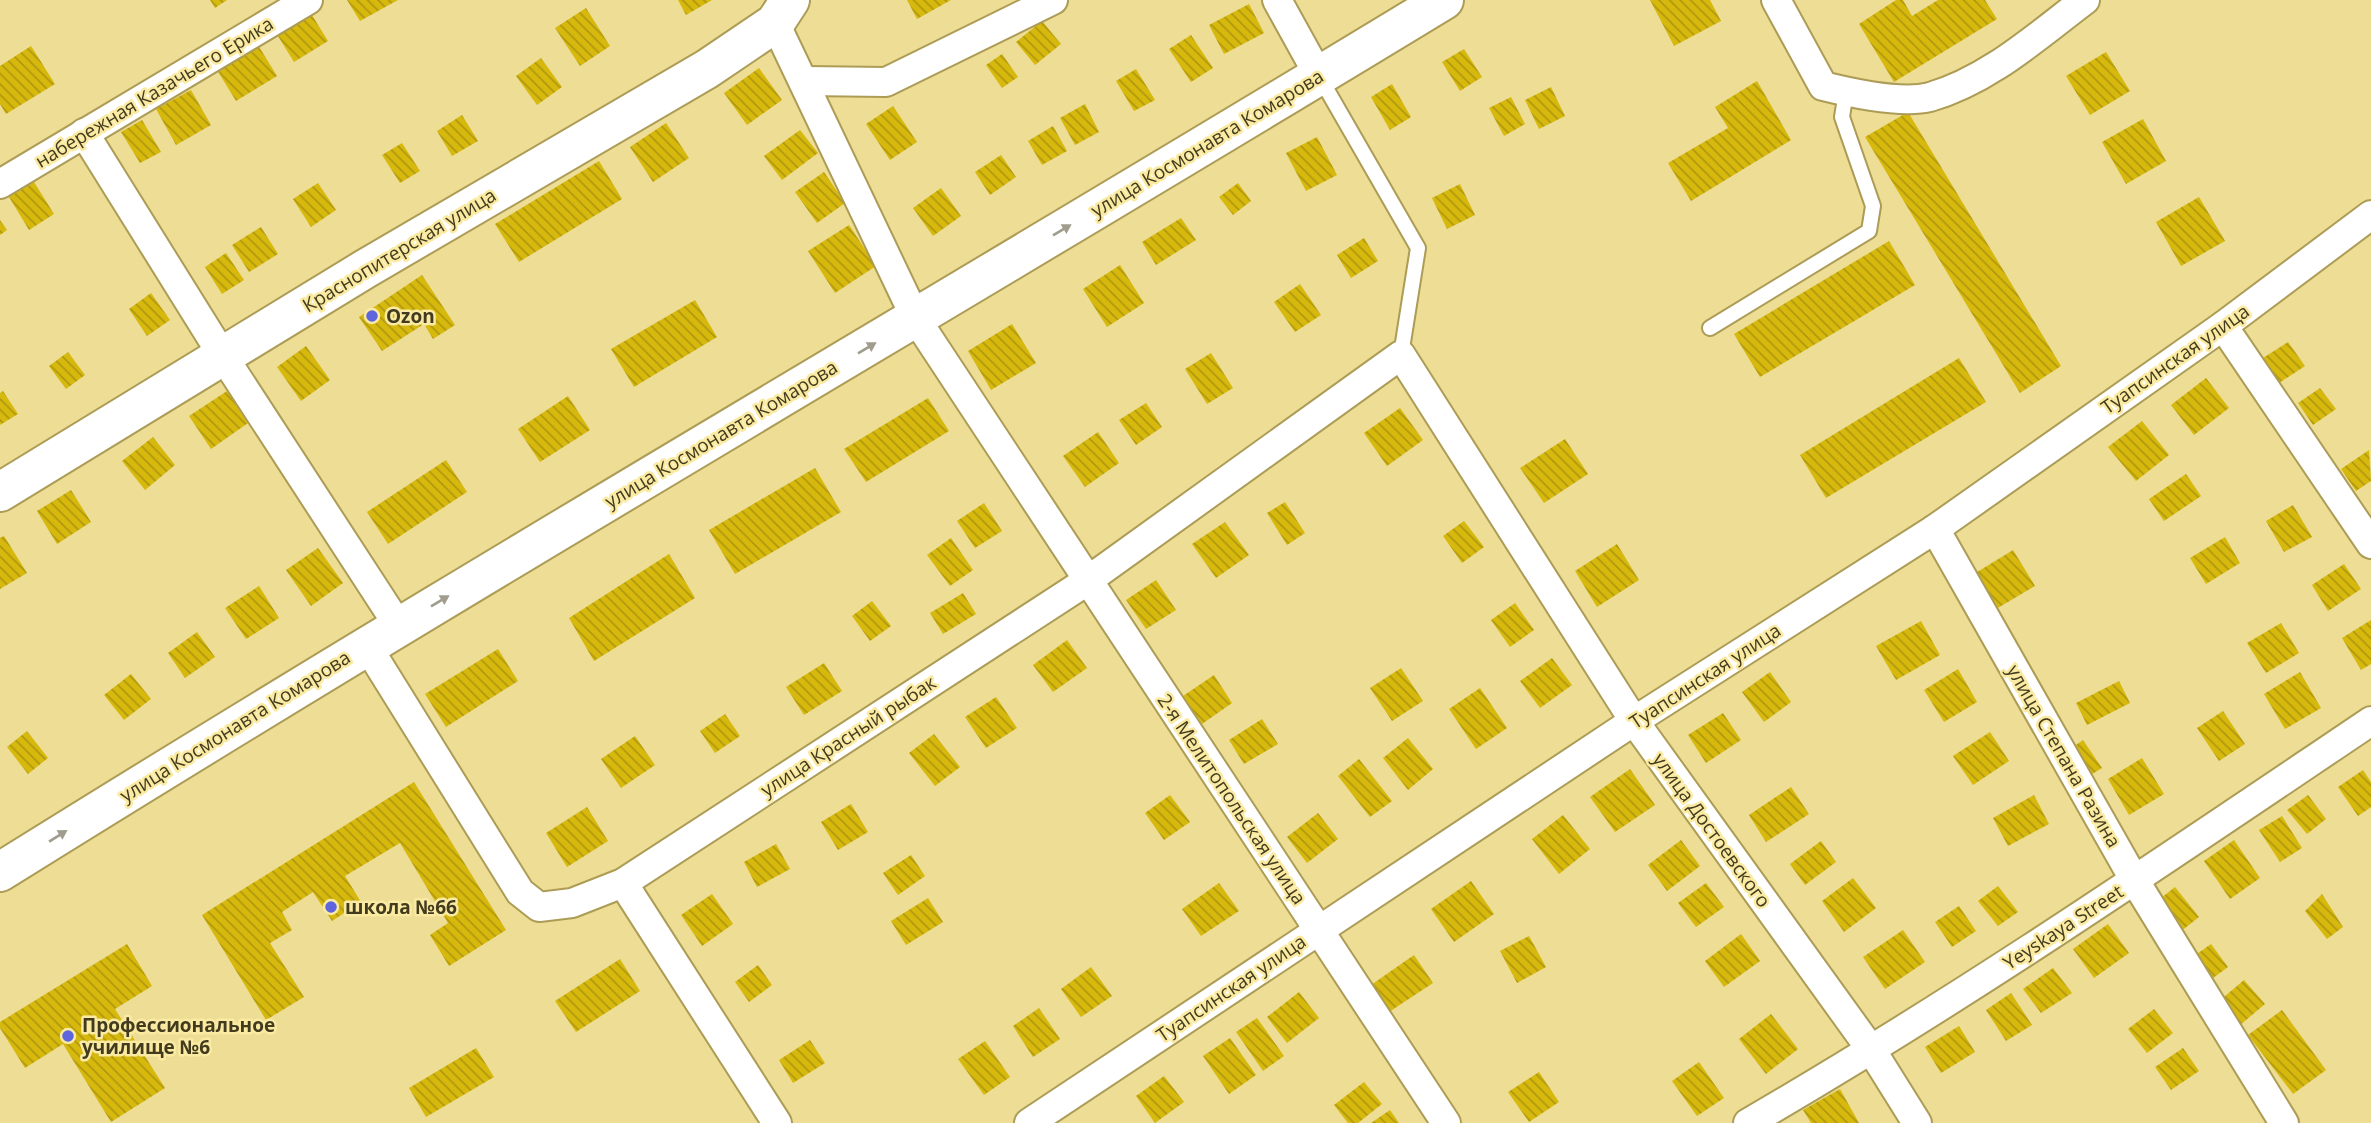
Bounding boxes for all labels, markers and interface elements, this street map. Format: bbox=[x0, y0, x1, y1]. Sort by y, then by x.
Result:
street label: набережная Казачьего Ерика bbox=[30, 10, 278, 174]
street label: улица Космонавта Комарова bbox=[1086, 63, 1328, 223]
street label: Краснопитерская улица bbox=[297, 182, 501, 318]
one-way arrow bbox=[1052, 224, 1071, 236]
street label: Туапсинская улица bbox=[2096, 298, 2254, 420]
place label: Ozon bbox=[386, 303, 435, 329]
marker: Ozon bbox=[364, 308, 380, 324]
one-way arrow bbox=[858, 342, 877, 354]
street label: улица Космонавта Комарова bbox=[600, 354, 842, 514]
one-way arrow bbox=[430, 595, 449, 607]
street label: Туапсинская улица bbox=[1624, 617, 1786, 735]
street label: улица Космонавта Комарова bbox=[115, 644, 355, 808]
street label: улица Степана Разина bbox=[2001, 660, 2127, 852]
street label: улица Красный рыбак bbox=[755, 669, 941, 803]
street label: 2-я Мелитопольская улица bbox=[1152, 689, 1312, 909]
street label: улица Достоевского bbox=[1647, 747, 1777, 913]
one-way arrow bbox=[48, 829, 68, 842]
street label: Yeyskaya Street bbox=[1998, 878, 2128, 976]
place label: школа №66 bbox=[345, 894, 457, 920]
marker: школа №66 bbox=[323, 899, 339, 915]
street label: Туапсинская улица bbox=[1151, 928, 1311, 1048]
place label: Профессиональное училище №6 bbox=[82, 1012, 275, 1060]
marker: Профессиональное училище №6 bbox=[60, 1028, 76, 1044]

